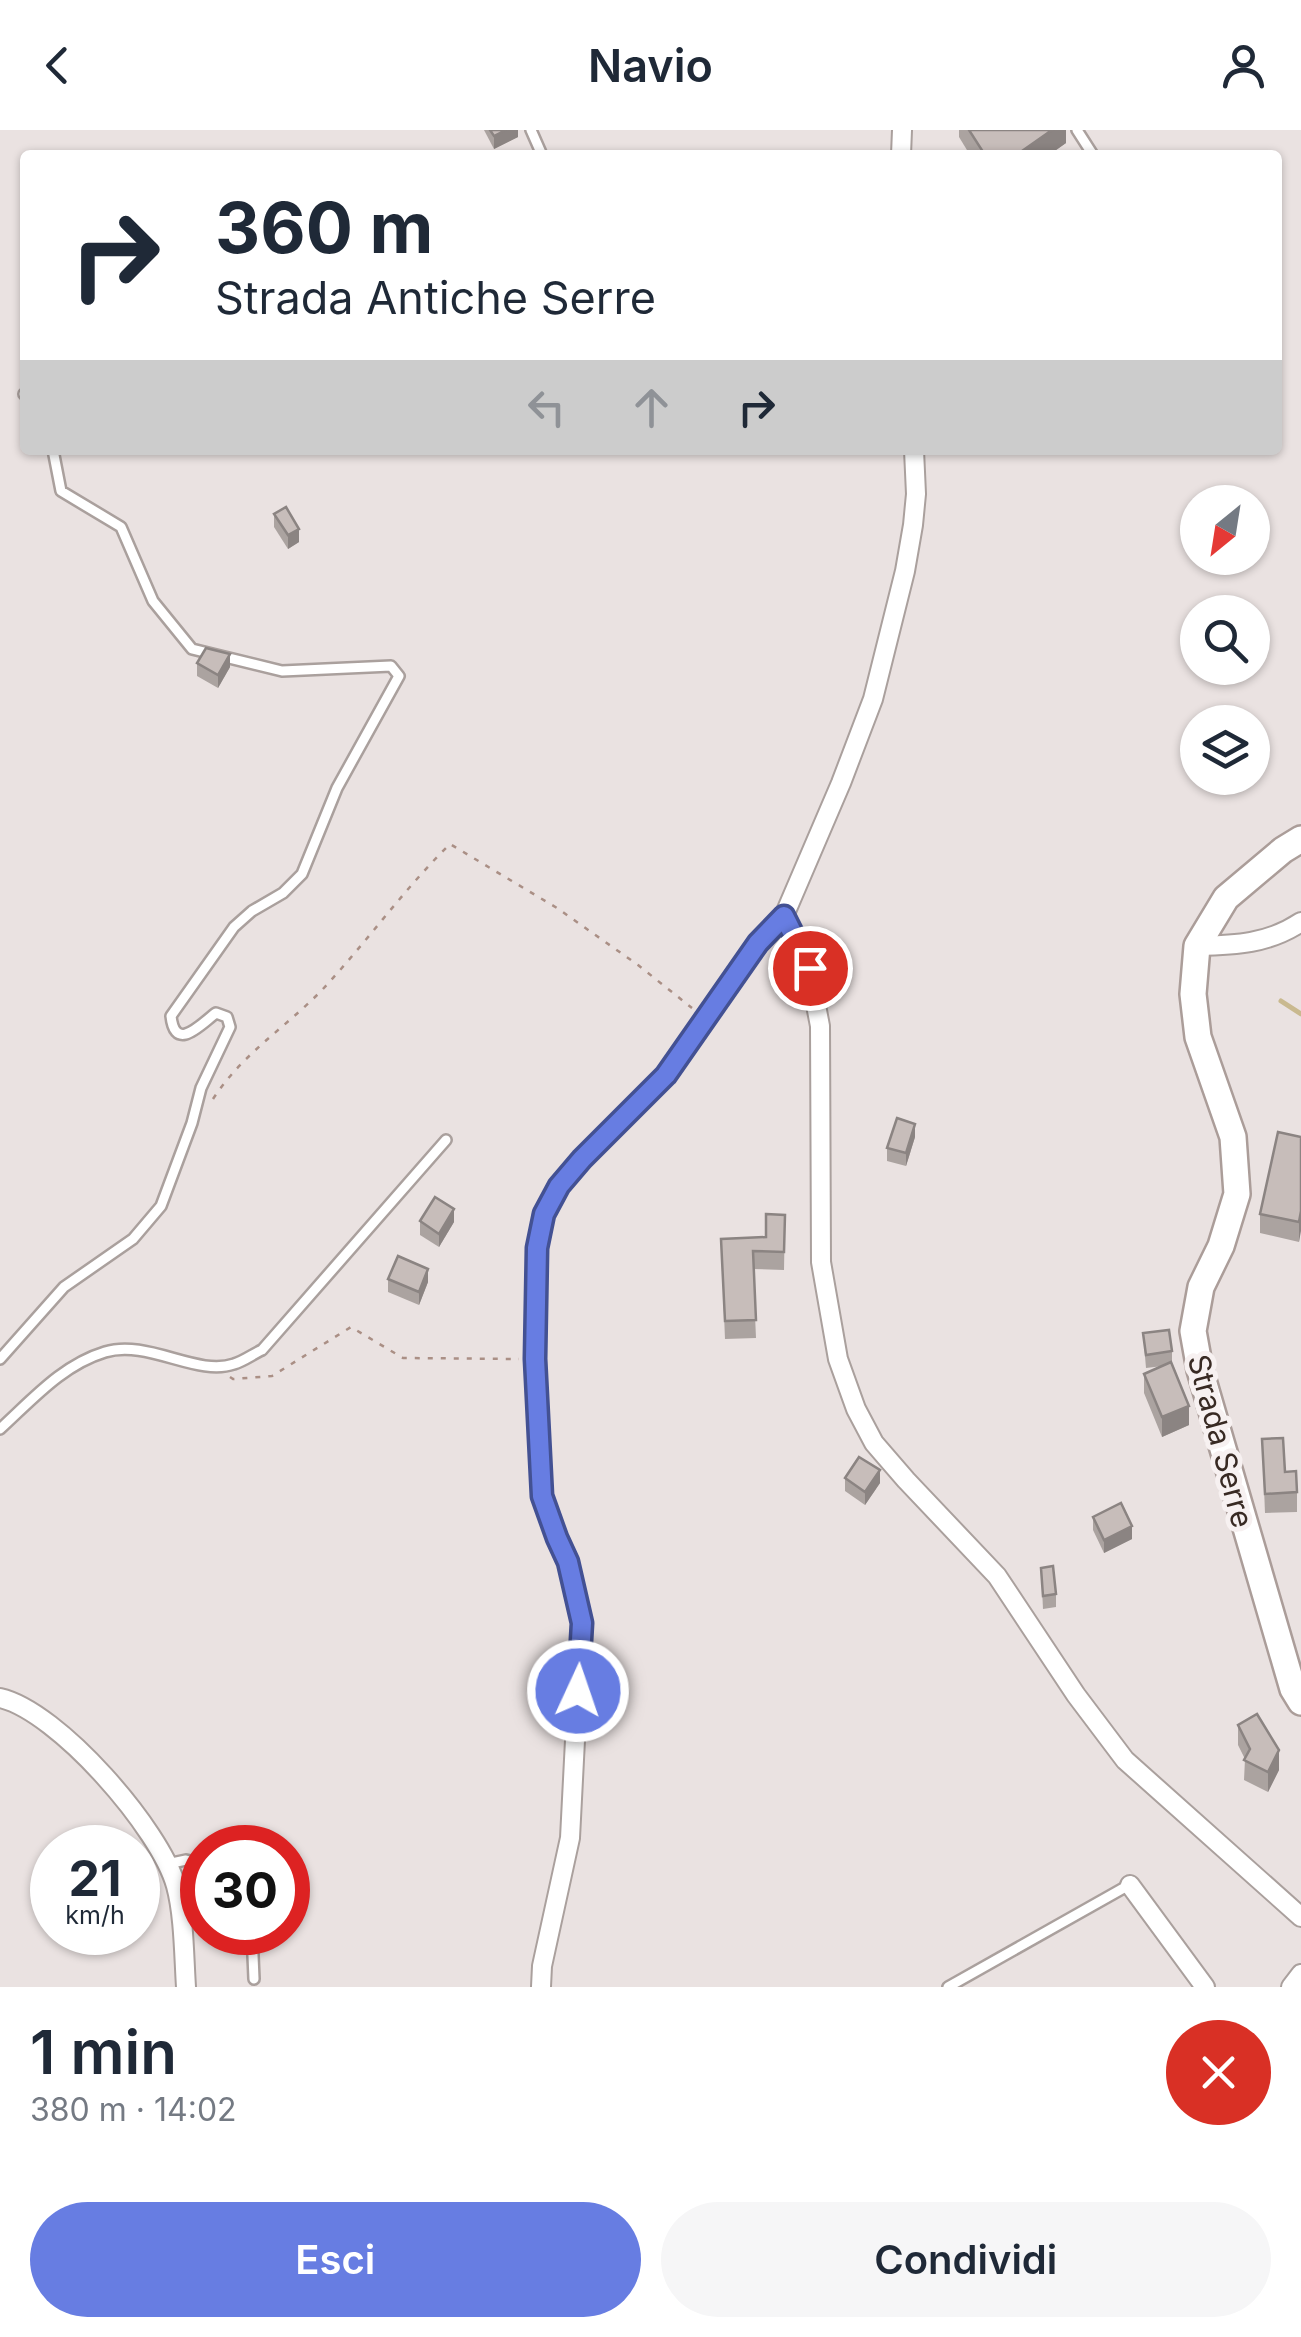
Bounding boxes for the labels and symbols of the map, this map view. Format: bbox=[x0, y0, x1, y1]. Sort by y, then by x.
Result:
north arrow bbox=[1180, 485, 1270, 575]
pin bbox=[768, 926, 853, 1011]
street label: Strada Serre bbox=[1181, 1351, 1261, 1531]
position arrow bbox=[526, 1639, 630, 1743]
speed limit sign: 30 bbox=[180, 1825, 310, 1955]

